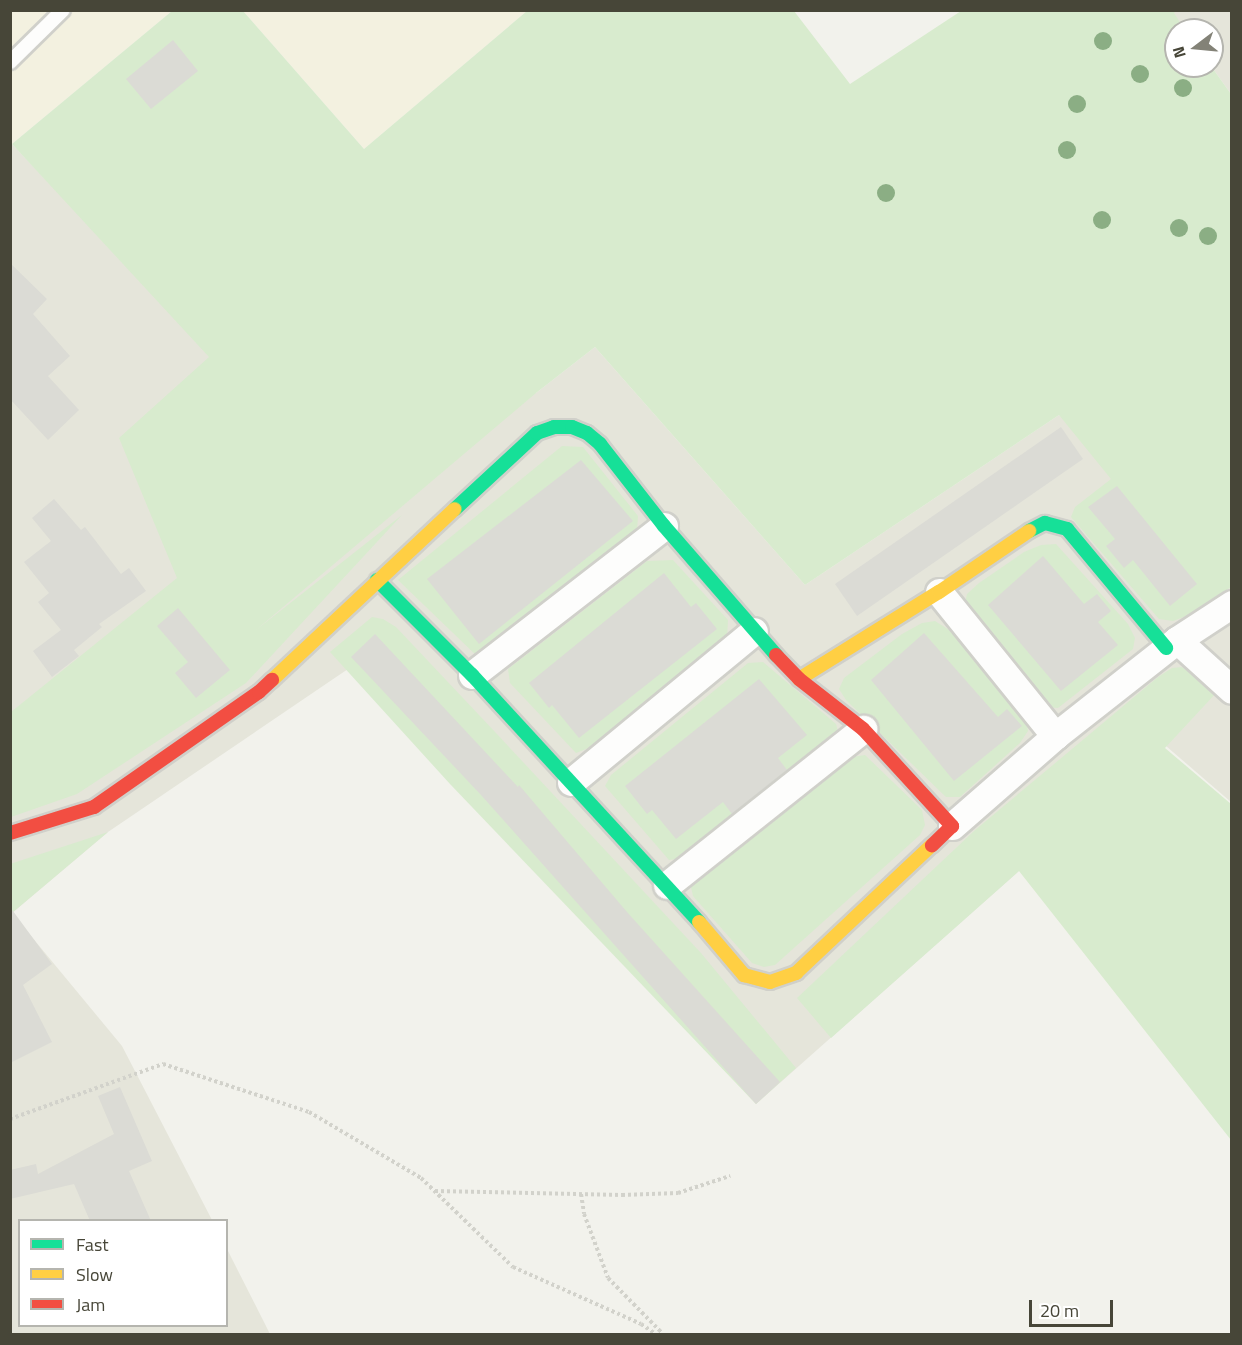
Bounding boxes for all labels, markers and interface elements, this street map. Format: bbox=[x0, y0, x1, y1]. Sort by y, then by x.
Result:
north arrow bbox=[1164, 18, 1224, 78]
text: N bbox=[1166, 44, 1192, 61]
legend bbox=[18, 1219, 228, 1327]
text: Fast bbox=[76, 1231, 109, 1258]
text: Slow bbox=[76, 1261, 113, 1288]
scale bar bbox=[1032, 1288, 1116, 1326]
text: Jam bbox=[76, 1291, 105, 1318]
text: 20 m bbox=[1040, 1297, 1079, 1324]

